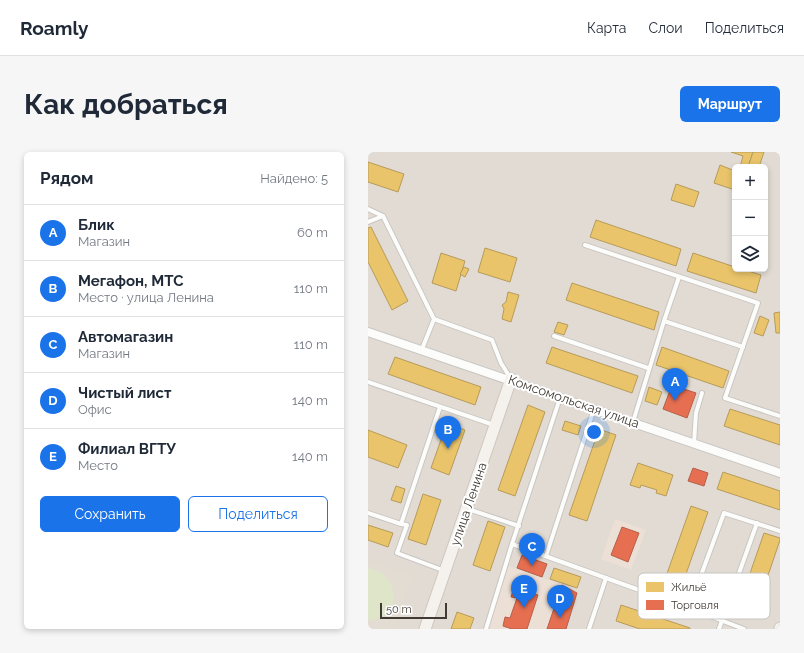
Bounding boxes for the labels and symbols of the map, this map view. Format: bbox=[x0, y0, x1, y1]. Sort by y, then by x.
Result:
pin: A bbox=[662, 368, 688, 401]
street label: Комсомольская улица bbox=[506, 372, 641, 431]
pin: B bbox=[435, 416, 461, 449]
your location bbox=[584, 422, 604, 442]
street label: улица Ленина bbox=[447, 461, 490, 548]
pin: C bbox=[519, 533, 545, 566]
legend bbox=[638, 573, 770, 619]
pin: E bbox=[511, 575, 537, 608]
text: Жильё bbox=[671, 581, 707, 594]
pin: D bbox=[547, 585, 573, 618]
text: Торговля bbox=[671, 599, 719, 612]
scale bar bbox=[380, 601, 447, 620]

